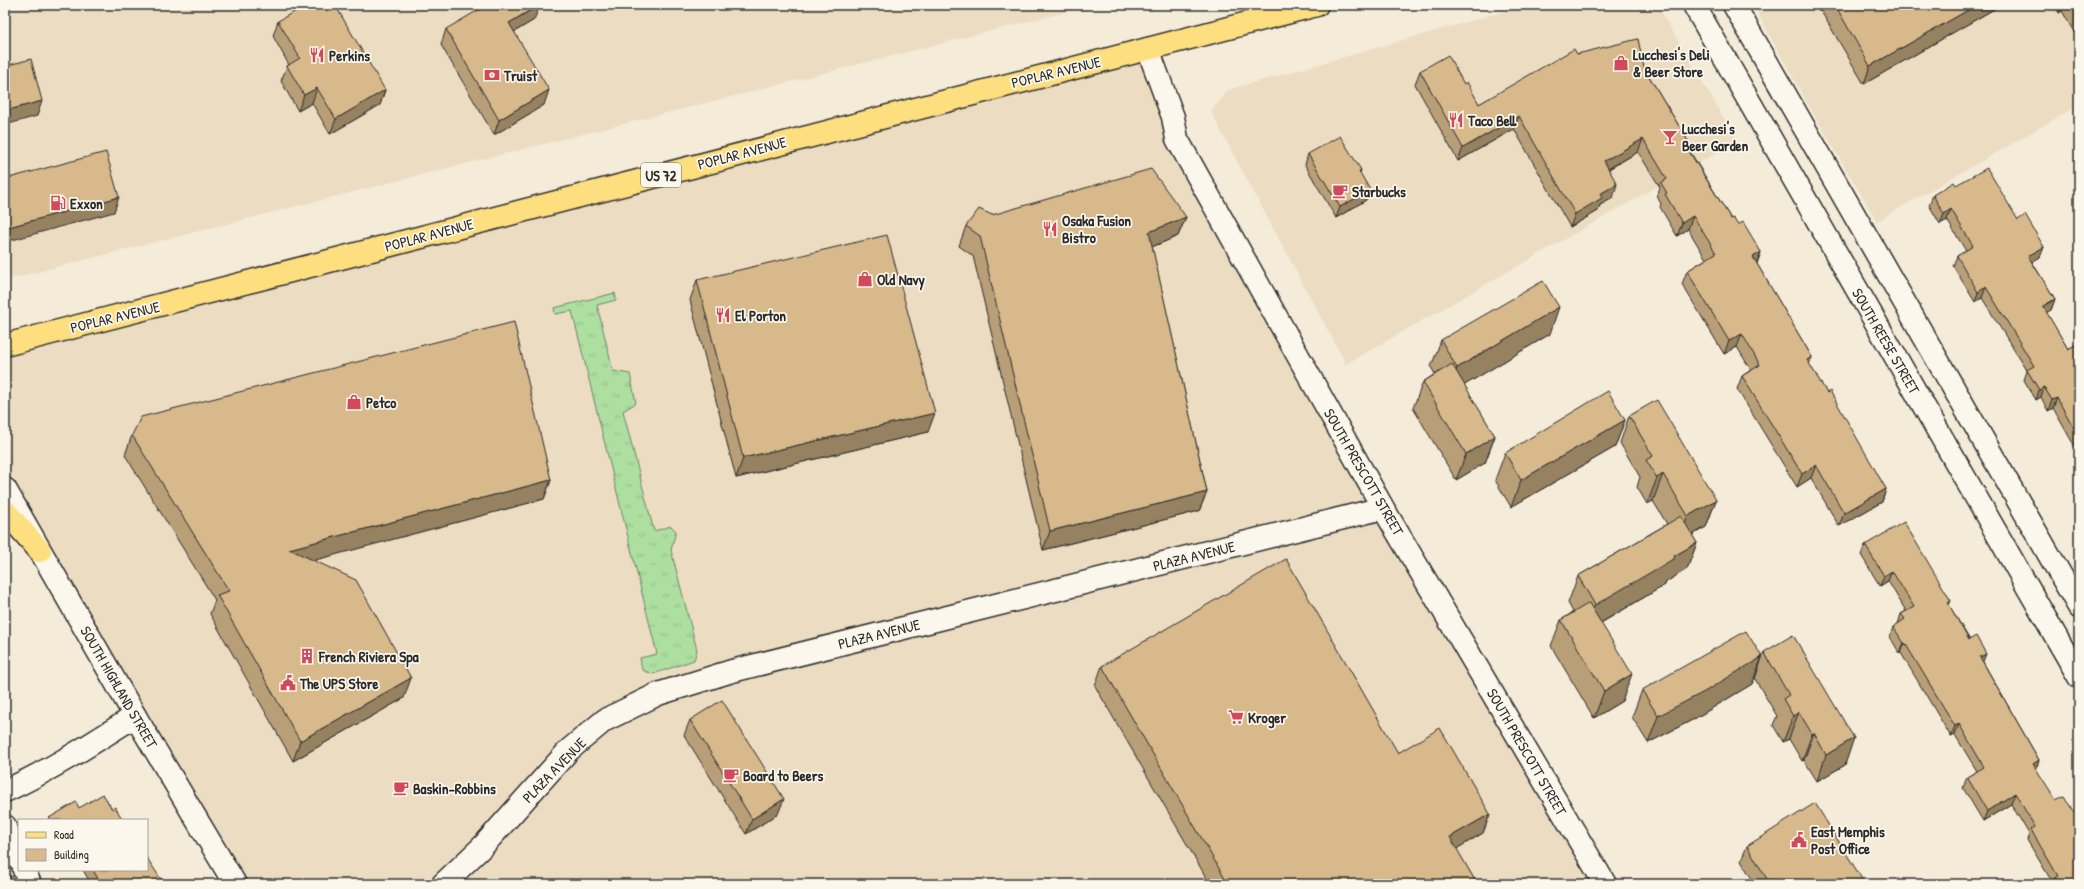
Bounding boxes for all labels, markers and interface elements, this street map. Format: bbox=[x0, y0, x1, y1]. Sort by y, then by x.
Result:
place label: Lucchesi's Deli & Beer Store bbox=[1633, 44, 1710, 82]
place label: Perkins bbox=[329, 45, 370, 66]
restaurant icon: Perkins bbox=[308, 46, 326, 64]
street label: POPLAR AVENUE bbox=[1009, 51, 1103, 93]
shop icon: Lucchesi's Deli & Beer Store bbox=[1612, 54, 1630, 72]
place label: Truist bbox=[503, 65, 538, 86]
bank icon: Truist bbox=[483, 66, 501, 84]
place label: Taco Bell bbox=[1467, 110, 1517, 131]
restaurant icon: Taco Bell bbox=[1447, 111, 1465, 129]
place label: Lucchesi's Beer Garden bbox=[1682, 118, 1748, 156]
bar icon: Lucchesi's Beer Garden bbox=[1661, 128, 1679, 146]
street label: POPLAR AVENUE bbox=[695, 131, 789, 175]
road number: US 72 bbox=[641, 163, 681, 187]
place label: Starbucks bbox=[1352, 181, 1406, 202]
cafe icon: Starbucks bbox=[1331, 182, 1349, 200]
place label: Exxon bbox=[70, 193, 103, 214]
fuel station icon: Exxon bbox=[49, 194, 67, 212]
place label: Osaka Fusion Bistro bbox=[1062, 210, 1131, 248]
street label: POPLAR AVENUE bbox=[382, 213, 476, 257]
restaurant icon: Osaka Fusion Bistro bbox=[1041, 220, 1059, 238]
place label: Old Navy bbox=[877, 269, 925, 291]
shop icon: Old Navy bbox=[856, 270, 874, 288]
street label: SOUTH REESE STREET bbox=[1847, 284, 1925, 399]
street label: POPLAR AVENUE bbox=[68, 296, 162, 338]
place label: El Porton bbox=[735, 305, 786, 326]
restaurant icon: El Porton bbox=[714, 306, 732, 324]
place label: Petco bbox=[366, 392, 396, 413]
shop icon: Petco bbox=[345, 393, 363, 411]
street label: SOUTH PRESCOTT STREET bbox=[1319, 405, 1409, 540]
street label: PLAZA AVENUE bbox=[1151, 536, 1238, 576]
street label: PLAZA AVENUE bbox=[836, 614, 923, 654]
street label: SOUTH HIGHLAND STREET bbox=[75, 622, 163, 753]
place label: French Riviera Spa bbox=[318, 646, 419, 668]
building icon: French Riviera Spa bbox=[298, 647, 316, 665]
place label: The UPS Store bbox=[299, 673, 378, 694]
public building icon: The UPS Store bbox=[279, 674, 297, 692]
street label: SOUTH PRESCOTT STREET bbox=[1482, 685, 1572, 820]
place label: Kroger bbox=[1248, 707, 1286, 729]
supermarket icon: Kroger bbox=[1227, 708, 1245, 726]
street label: PLAZA AVENUE bbox=[517, 732, 591, 807]
place label: Board to Beers bbox=[743, 765, 824, 786]
cafe icon: Board to Beers bbox=[722, 766, 740, 784]
place label: Baskin-Robbins bbox=[413, 778, 496, 799]
cafe icon: Baskin-Robbins bbox=[392, 779, 410, 797]
legend bbox=[18, 819, 148, 871]
place label: East Memphis Post Office bbox=[1811, 821, 1885, 859]
text: Road bbox=[54, 826, 74, 843]
public building icon: East Memphis Post Office bbox=[1790, 831, 1808, 849]
text: Building bbox=[54, 846, 89, 863]

